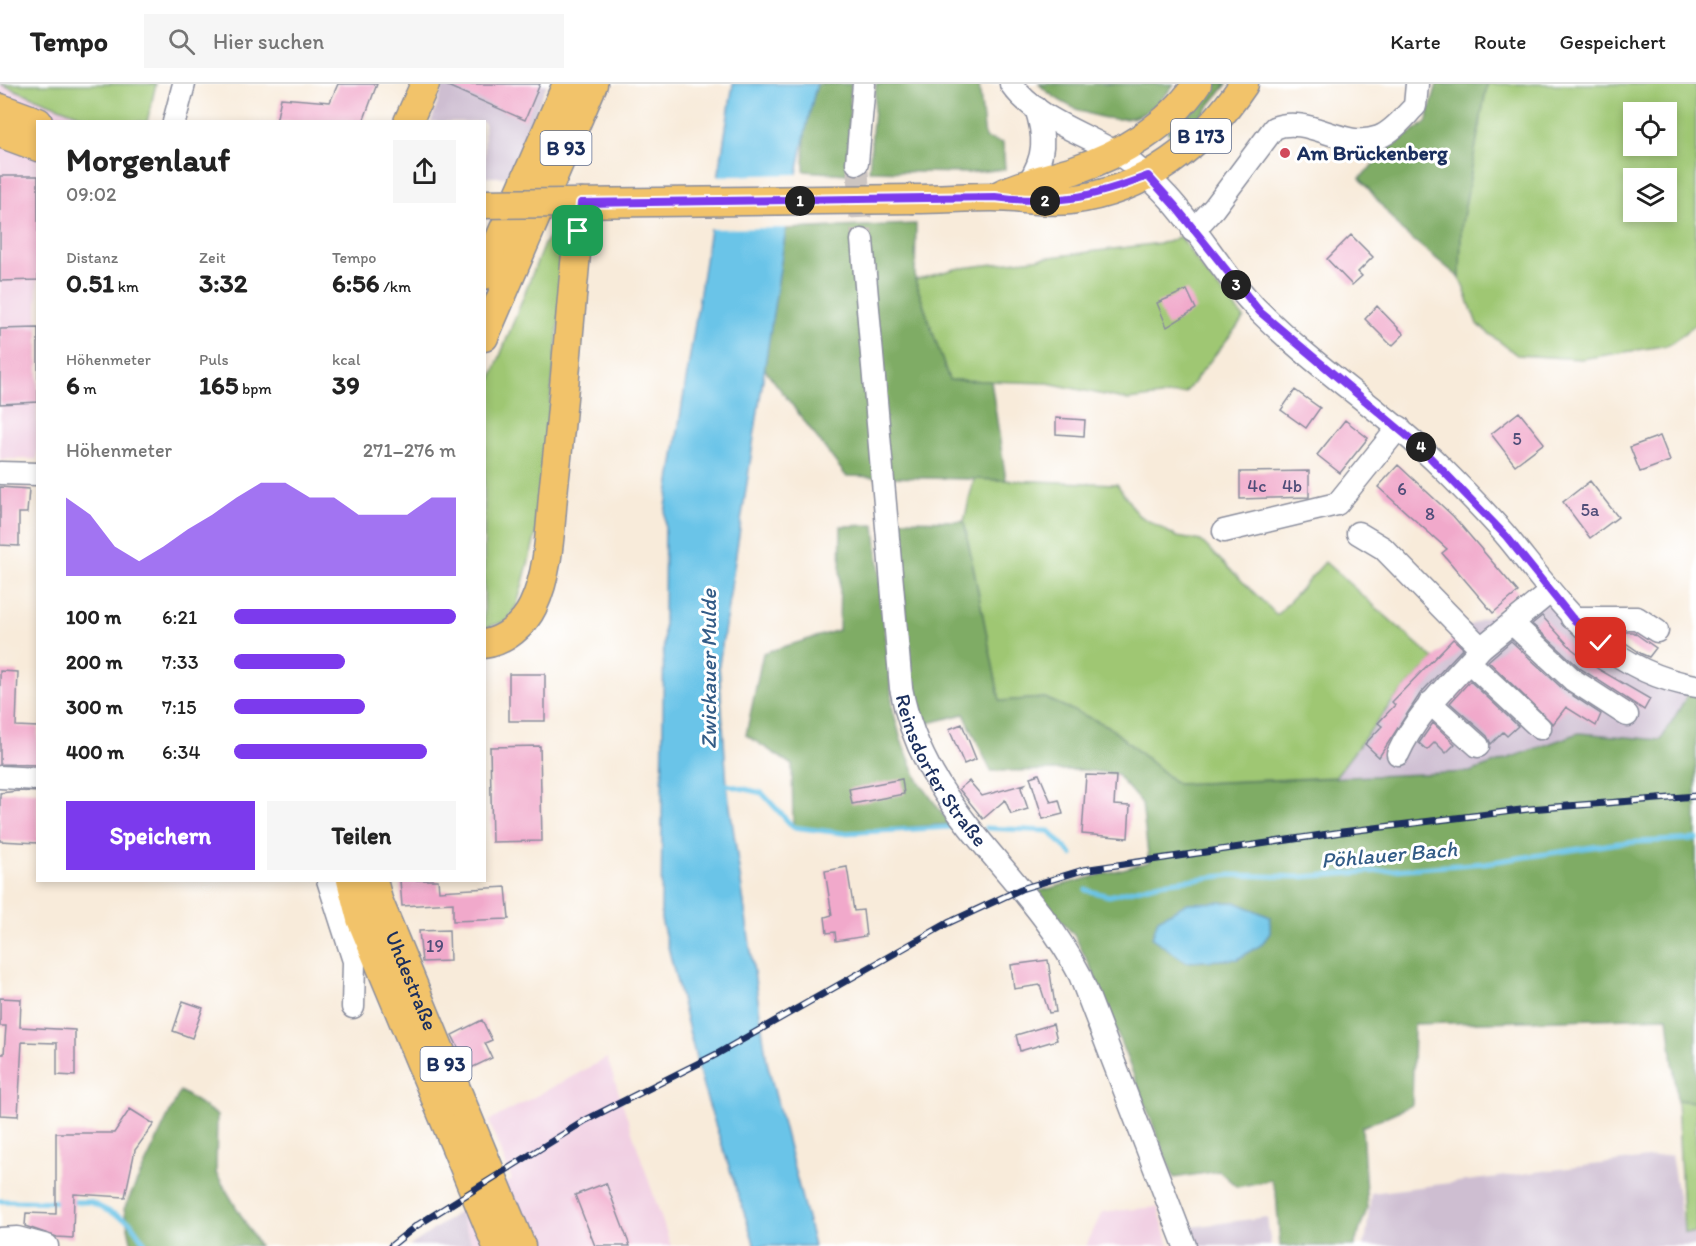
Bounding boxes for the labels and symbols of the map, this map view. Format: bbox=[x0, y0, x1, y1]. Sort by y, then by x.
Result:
road number: B 173 bbox=[1171, 119, 1231, 153]
road number: B 93 bbox=[540, 131, 592, 165]
place label: Am Brückenberg bbox=[1296, 140, 1448, 166]
marker: Am Brückenberg bbox=[1278, 146, 1292, 160]
pin: 1 bbox=[785, 186, 815, 216]
pin: 2 bbox=[1030, 186, 1060, 216]
pin bbox=[552, 205, 603, 256]
pin: 3 bbox=[1221, 270, 1251, 300]
house number: 5 bbox=[1512, 428, 1522, 450]
pin: 4 bbox=[1406, 432, 1436, 462]
house number: 4c bbox=[1247, 475, 1267, 497]
house number: 4b bbox=[1282, 475, 1302, 497]
house number: 6 bbox=[1397, 478, 1407, 500]
house number: 5a bbox=[1581, 499, 1600, 521]
house number: 8 bbox=[1425, 503, 1435, 525]
water label: Zwickauer Mulde bbox=[695, 588, 722, 749]
pin bbox=[1575, 617, 1626, 668]
street label: Reinsdorfer Straße bbox=[891, 692, 993, 851]
water label: Pöhlauer Bach bbox=[1320, 835, 1459, 874]
street label: Uhdestraße bbox=[380, 927, 443, 1034]
house number: 19 bbox=[426, 935, 444, 957]
road number: B 93 bbox=[420, 1047, 472, 1081]

